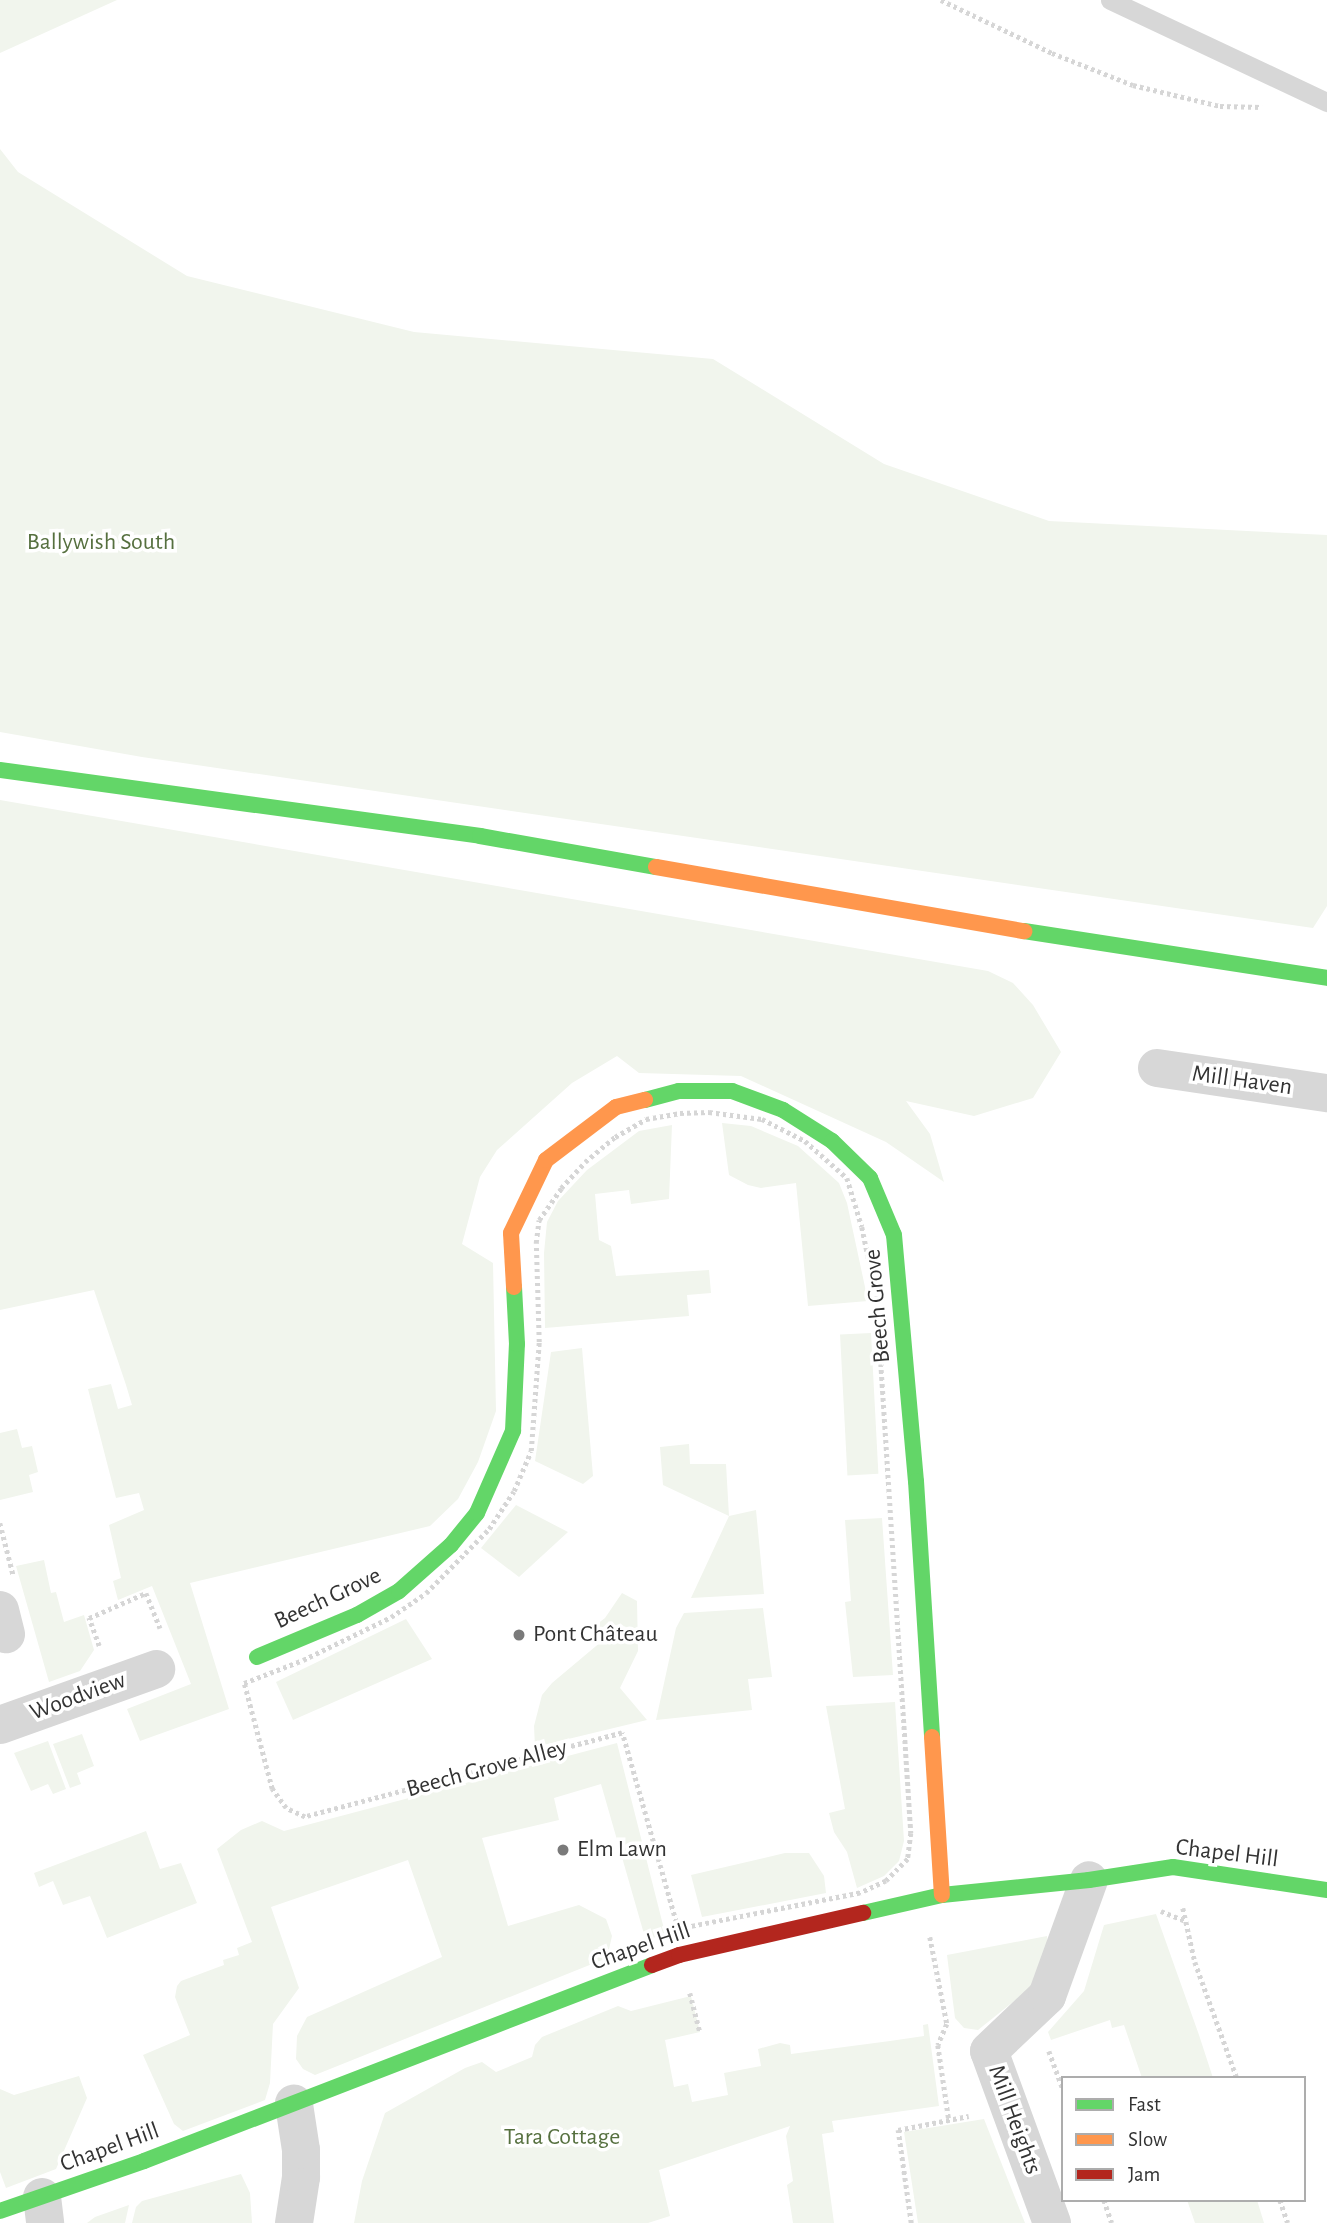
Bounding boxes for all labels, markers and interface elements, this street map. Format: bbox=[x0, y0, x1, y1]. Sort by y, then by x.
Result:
park label: Ballywish South bbox=[27, 529, 175, 557]
street label: Mill Haven bbox=[1190, 1060, 1294, 1102]
street label: Beech Grove bbox=[859, 1248, 897, 1364]
street label: Beech Grove bbox=[270, 1562, 386, 1636]
place label: Pont Château bbox=[533, 1621, 658, 1649]
marker: Pont Château bbox=[511, 1627, 527, 1643]
street label: Woodview bbox=[26, 1666, 130, 1728]
street label: Beech Grove Alley bbox=[403, 1734, 571, 1804]
street label: Chapel Hill bbox=[1174, 1833, 1280, 1875]
place label: Elm Lawn bbox=[577, 1836, 667, 1864]
marker: Elm Lawn bbox=[555, 1842, 571, 1858]
street label: Chapel Hill bbox=[587, 1917, 695, 1977]
street label: Mill Heights bbox=[981, 2061, 1047, 2179]
legend bbox=[1061, 2076, 1306, 2202]
text: Fast bbox=[1128, 2094, 1161, 2115]
street label: Chapel Hill bbox=[57, 2117, 163, 2179]
park label: Tara Cottage bbox=[504, 2124, 620, 2152]
text: Slow bbox=[1128, 2129, 1167, 2150]
text: Jam bbox=[1128, 2164, 1160, 2185]

